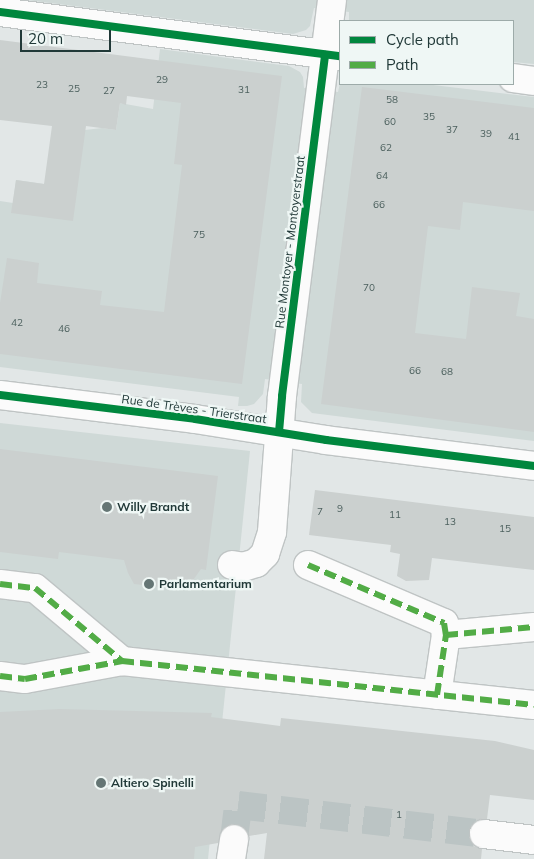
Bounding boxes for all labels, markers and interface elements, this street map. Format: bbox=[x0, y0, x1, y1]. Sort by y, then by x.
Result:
scale bar bbox=[22, 20, 114, 52]
legend bbox=[339, 20, 514, 85]
text: 20 m bbox=[28, 29, 63, 48]
text: Cycle path bbox=[386, 30, 459, 49]
text: Path bbox=[386, 55, 418, 74]
house number: 29 bbox=[156, 74, 168, 86]
house number: 23 bbox=[36, 79, 48, 91]
house number: 25 bbox=[68, 83, 80, 95]
house number: 31 bbox=[238, 84, 250, 96]
house number: 27 bbox=[103, 85, 115, 97]
house number: 58 bbox=[386, 94, 398, 106]
house number: 35 bbox=[423, 111, 435, 123]
house number: 60 bbox=[384, 116, 396, 128]
house number: 37 bbox=[446, 124, 458, 136]
house number: 39 bbox=[480, 128, 492, 140]
house number: 41 bbox=[508, 131, 520, 143]
house number: 62 bbox=[380, 142, 392, 154]
street label: Rue Montoyer - Montoyerstraat bbox=[272, 155, 308, 329]
house number: 64 bbox=[376, 170, 388, 182]
house number: 66 bbox=[373, 199, 385, 211]
house number: 75 bbox=[193, 229, 205, 241]
house number: 70 bbox=[363, 282, 375, 294]
house number: 42 bbox=[11, 317, 23, 329]
house number: 46 bbox=[58, 323, 70, 335]
house number: 66 bbox=[409, 365, 421, 377]
house number: 68 bbox=[441, 366, 453, 378]
street label: Rue de Trèves - Trierstraat bbox=[121, 392, 267, 426]
place label: Willy Brandt bbox=[117, 500, 189, 514]
marker: Willy Brandt bbox=[101, 501, 113, 513]
house number: 9 bbox=[337, 503, 343, 515]
house number: 7 bbox=[317, 506, 323, 518]
house number: 11 bbox=[389, 509, 401, 521]
house number: 13 bbox=[444, 516, 456, 528]
house number: 15 bbox=[499, 523, 511, 535]
place label: Parlamentarium bbox=[159, 577, 252, 591]
marker: Parlamentarium bbox=[143, 578, 155, 590]
place label: Altiero Spinelli bbox=[111, 776, 194, 790]
marker: Altiero Spinelli bbox=[95, 777, 107, 789]
house number: 1 bbox=[396, 809, 402, 821]

